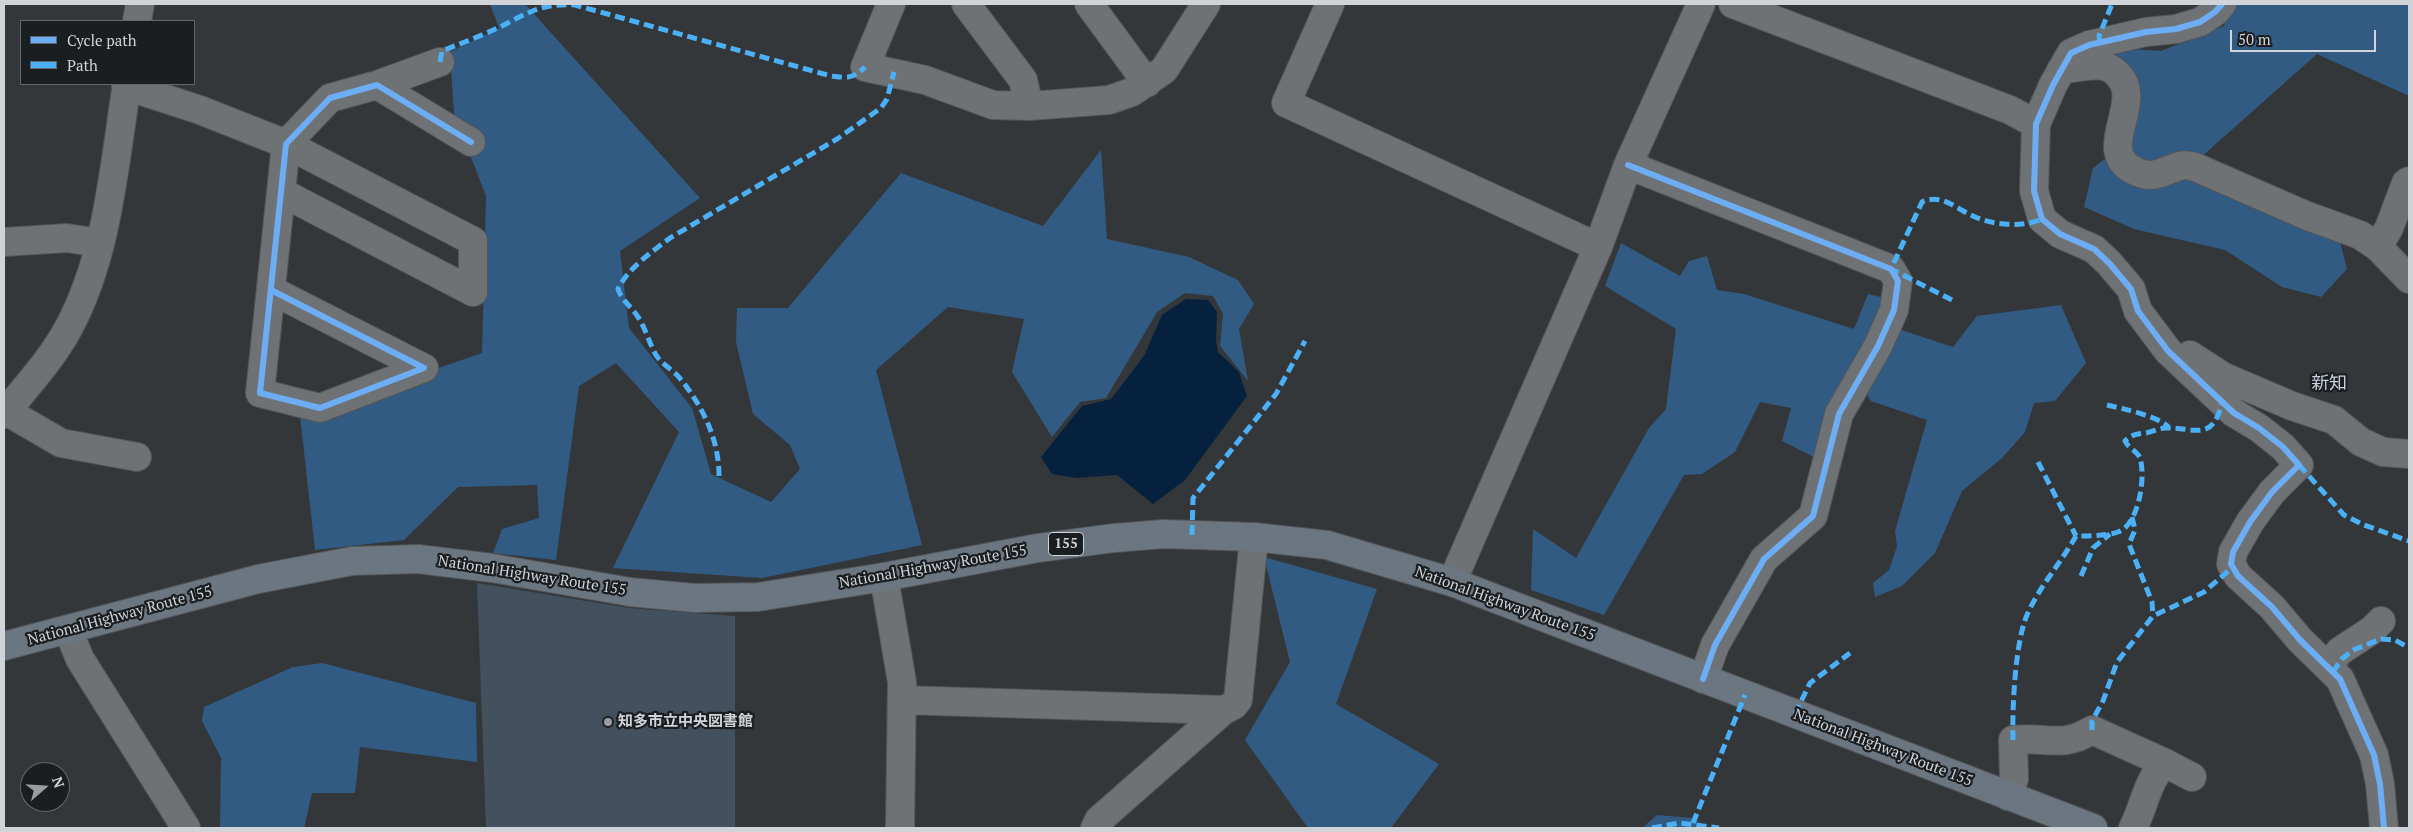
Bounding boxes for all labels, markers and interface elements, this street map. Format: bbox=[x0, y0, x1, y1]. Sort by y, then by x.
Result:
legend bbox=[20, 20, 195, 85]
scale bar bbox=[2233, 20, 2379, 52]
text: 50 m bbox=[2238, 29, 2271, 49]
text: Cycle path bbox=[67, 30, 137, 50]
text: Path bbox=[67, 55, 98, 75]
district label: 新知 bbox=[2311, 373, 2347, 395]
road number: 155 bbox=[1048, 532, 1084, 556]
street label: National Highway Route 155 bbox=[838, 542, 1028, 592]
street label: National Highway Route 155 bbox=[437, 552, 627, 600]
street label: National Highway Route 155 bbox=[1412, 563, 1598, 645]
street label: National Highway Route 155 bbox=[26, 583, 214, 649]
street label: National Highway Route 155 bbox=[1791, 705, 1975, 791]
place label: 知多市立中央図書館 bbox=[618, 713, 753, 731]
marker: 知多市立中央図書館 bbox=[602, 716, 614, 728]
north arrow bbox=[20, 762, 70, 812]
text: N bbox=[48, 774, 69, 790]

